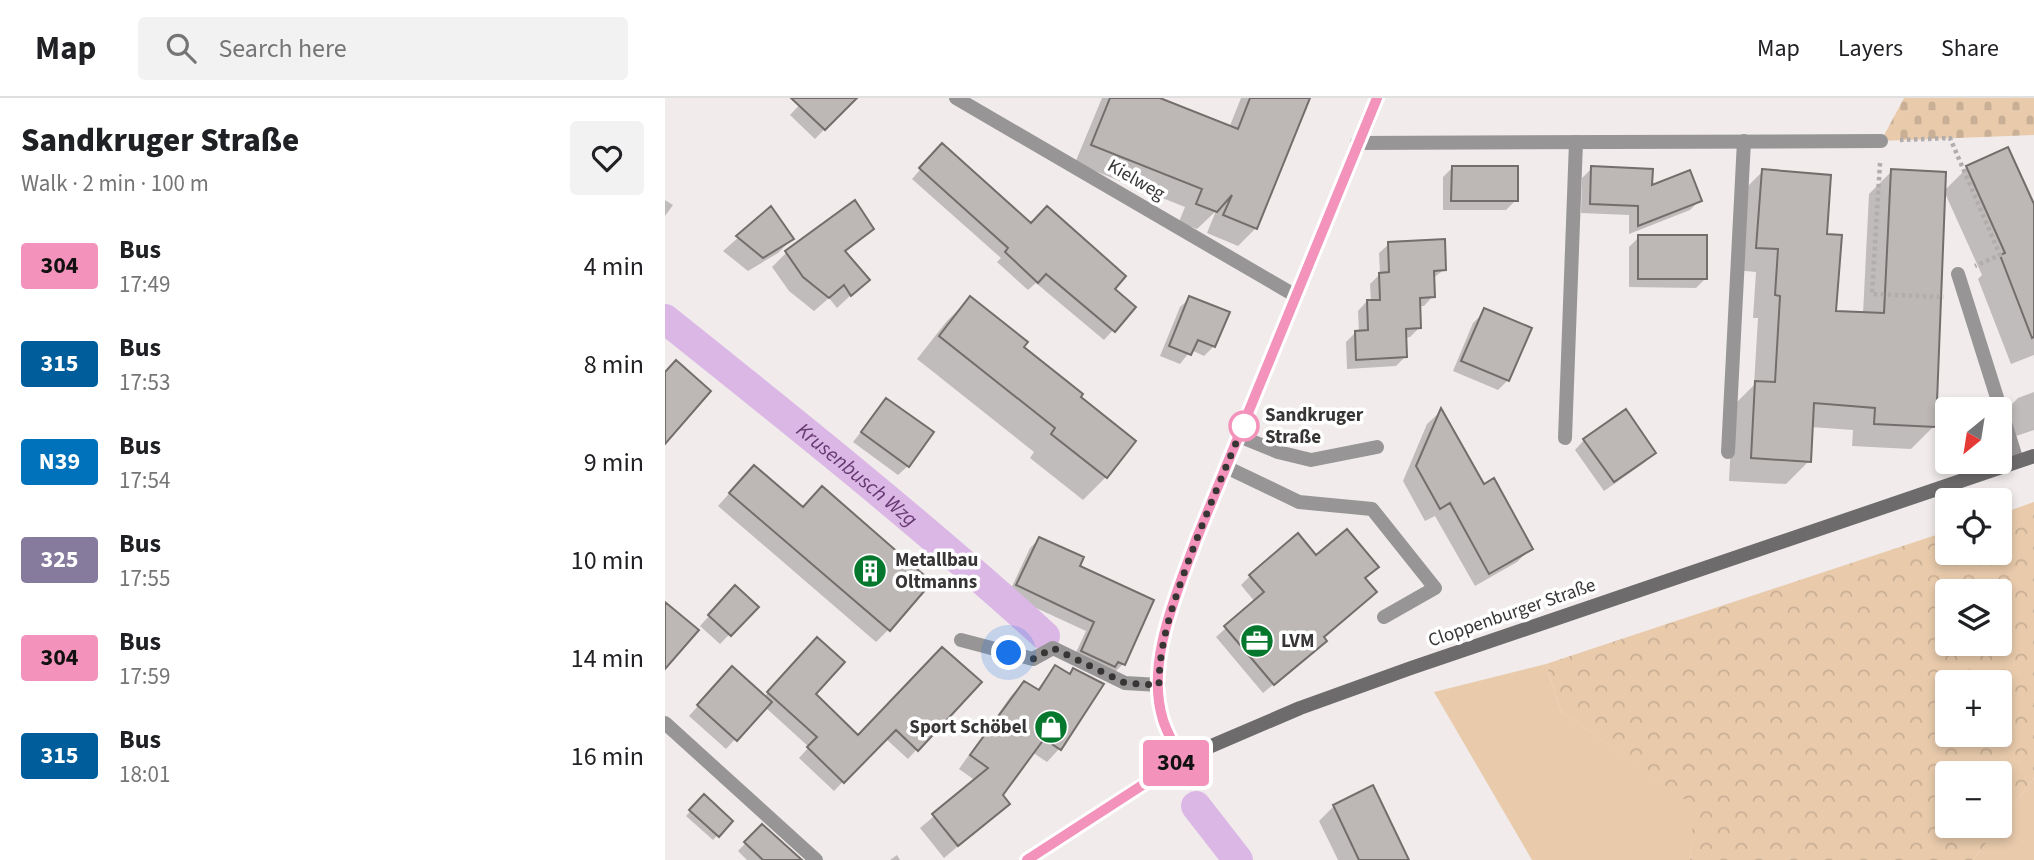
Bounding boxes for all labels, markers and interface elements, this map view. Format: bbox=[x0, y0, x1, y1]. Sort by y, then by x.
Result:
search box bbox=[138, 17, 628, 80]
text: Map bbox=[35, 25, 96, 72]
icon: search bbox=[162, 29, 200, 67]
text: Search here bbox=[218, 30, 347, 67]
text: Map bbox=[1757, 31, 1800, 66]
text: Layers bbox=[1838, 31, 1903, 66]
text: Share bbox=[1941, 31, 1999, 66]
text: Sandkruger Straße bbox=[21, 117, 299, 164]
button: heart bbox=[570, 121, 644, 195]
street label: Kielweg bbox=[1102, 153, 1170, 207]
text: Walk · 2 min · 100 m bbox=[21, 167, 209, 200]
text: Bus bbox=[119, 231, 161, 268]
text: 304 bbox=[40, 248, 79, 283]
text: 4 min bbox=[584, 248, 644, 285]
text: 17:49 bbox=[119, 268, 170, 301]
text: Bus bbox=[119, 329, 161, 366]
text: 315 bbox=[40, 346, 79, 381]
text: 8 min bbox=[584, 346, 644, 383]
text: 17:53 bbox=[119, 366, 170, 399]
north arrow bbox=[1935, 397, 2013, 474]
map controls bbox=[1935, 397, 2012, 838]
place label: Sandkruger Straße bbox=[1265, 402, 1364, 451]
marker: Sandkruger Straße bbox=[1229, 411, 1259, 441]
water label: Krusenbusch Wzg bbox=[790, 415, 924, 533]
text: Bus bbox=[119, 427, 161, 464]
text: N39 bbox=[39, 444, 80, 479]
text: 9 min bbox=[584, 444, 644, 481]
text: 17:54 bbox=[119, 464, 170, 497]
button: locate bbox=[1935, 488, 2012, 565]
text: Bus bbox=[119, 525, 161, 562]
text: 325 bbox=[40, 542, 79, 577]
text: 10 min bbox=[571, 542, 644, 579]
place label: Metallbau Oltmanns bbox=[895, 547, 978, 596]
building icon: Metallbau Oltmanns bbox=[851, 552, 889, 590]
text: 17:55 bbox=[119, 562, 170, 595]
street label: Cloppenburger Straße bbox=[1425, 572, 1599, 654]
button: layers bbox=[1935, 579, 2012, 656]
office icon: LVM bbox=[1238, 622, 1276, 660]
text: Bus bbox=[119, 623, 161, 660]
place label: LVM bbox=[1281, 628, 1314, 655]
your location bbox=[991, 635, 1026, 670]
text: 304 bbox=[40, 640, 79, 675]
text: 14 min bbox=[571, 640, 644, 677]
text: 17:59 bbox=[119, 660, 170, 693]
button: + bbox=[1935, 670, 2012, 747]
shop icon: Sport Schöbel bbox=[1032, 708, 1070, 746]
place label: Sport Schöbel bbox=[909, 714, 1028, 741]
text: Bus bbox=[119, 721, 161, 758]
text: 315 bbox=[40, 738, 79, 773]
text: 16 min bbox=[571, 738, 644, 775]
line badge: 304 bbox=[1136, 740, 1216, 786]
text: 304 bbox=[1157, 745, 1195, 780]
text: 18:01 bbox=[119, 758, 170, 791]
button: − bbox=[1935, 761, 2012, 838]

